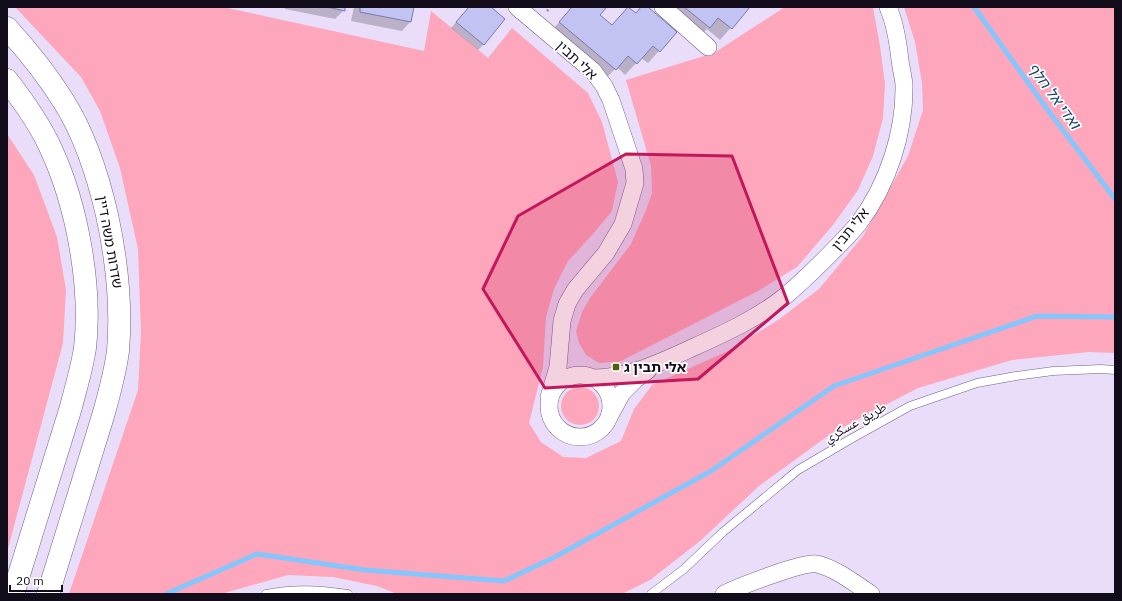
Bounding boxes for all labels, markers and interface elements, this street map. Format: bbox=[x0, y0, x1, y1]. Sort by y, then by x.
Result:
street label: אלי תבין bbox=[553, 36, 601, 84]
water label: ואדי אל חלף bbox=[1024, 59, 1086, 134]
street label: שדרות משה דיין bbox=[93, 194, 127, 290]
street label: אלי תבין bbox=[827, 204, 873, 254]
place label: אלי תבין ג bbox=[624, 358, 687, 376]
marker: אלי תבין ג bbox=[611, 362, 621, 372]
street label: طريق عسكري bbox=[820, 397, 891, 449]
scale bar bbox=[10, 567, 62, 593]
text: 20 m bbox=[16, 573, 44, 588]

